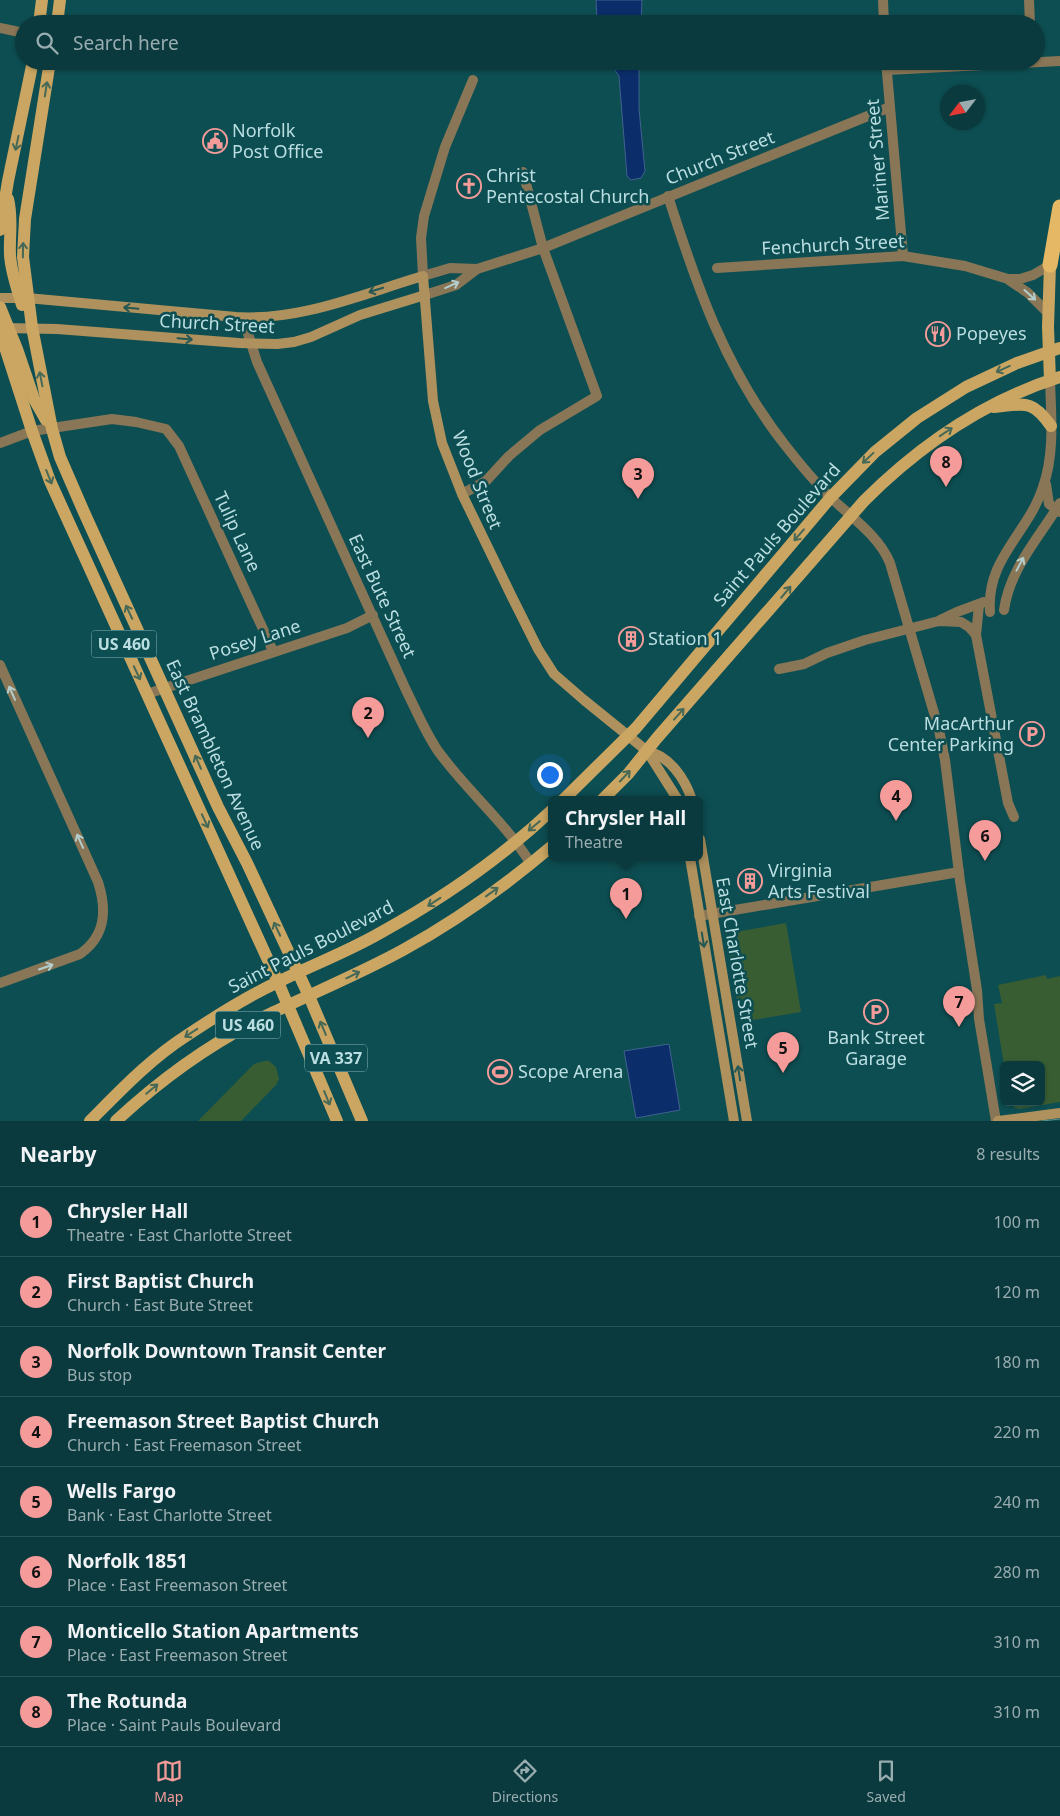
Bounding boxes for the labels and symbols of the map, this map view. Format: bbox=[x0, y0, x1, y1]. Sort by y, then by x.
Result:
one-way arrow bbox=[41, 81, 51, 97]
north arrow bbox=[940, 85, 985, 130]
street label: Mariner Street bbox=[860, 98, 894, 222]
place label: Norfolk Post Office bbox=[232, 118, 323, 163]
street label: Church Street bbox=[662, 124, 778, 190]
public building icon: Norfolk Post Office bbox=[202, 128, 228, 154]
one-way arrow bbox=[11, 135, 21, 151]
place label: Christ Pentecostal Church bbox=[486, 163, 649, 208]
church icon: Christ Pentecostal Church bbox=[456, 173, 482, 199]
street label: Fenchurch Street bbox=[761, 228, 906, 260]
one-way arrow bbox=[18, 242, 28, 258]
one-way arrow bbox=[444, 280, 459, 290]
one-way arrow bbox=[369, 285, 385, 295]
one-way arrow bbox=[1023, 289, 1036, 301]
one-way arrow bbox=[123, 303, 139, 312]
street label: Church Street bbox=[159, 308, 276, 338]
restaurant icon: Popeyes bbox=[925, 321, 951, 347]
place label: Popeyes bbox=[956, 321, 1027, 345]
one-way arrow bbox=[177, 334, 193, 344]
one-way arrow bbox=[996, 366, 1011, 375]
one-way arrow bbox=[36, 371, 46, 387]
street label: Wood Street bbox=[447, 427, 509, 533]
one-way arrow bbox=[939, 427, 953, 437]
pin: 8 bbox=[930, 446, 962, 487]
one-way arrow bbox=[862, 452, 875, 464]
pin: 3 bbox=[622, 458, 654, 499]
street label: Saint Pauls Boulevard bbox=[707, 458, 845, 611]
one-way arrow bbox=[45, 469, 54, 484]
street label: Tulip Lane bbox=[209, 487, 267, 576]
one-way arrow bbox=[793, 528, 805, 541]
street label: East Bute Street bbox=[344, 530, 422, 662]
one-way arrow bbox=[1015, 557, 1025, 572]
one-way arrow bbox=[780, 586, 791, 599]
one-way arrow bbox=[124, 605, 134, 620]
street label: Posey Lane bbox=[206, 613, 304, 665]
building icon: Station 1 bbox=[618, 626, 644, 652]
place label: Station 1 bbox=[648, 626, 723, 650]
road number: US 460 bbox=[92, 630, 156, 658]
street label: East Brambleton Avenue bbox=[161, 655, 271, 854]
one-way arrow bbox=[133, 665, 143, 680]
one-way arrow bbox=[7, 686, 17, 701]
pin: 2 bbox=[352, 697, 384, 738]
one-way arrow bbox=[673, 708, 685, 721]
place label: MacArthur Center Parking bbox=[888, 711, 1015, 756]
parking icon: MacArthur Center Parking bbox=[1019, 721, 1045, 747]
one-way arrow bbox=[192, 755, 202, 770]
your location bbox=[537, 762, 563, 788]
one-way arrow bbox=[619, 770, 631, 783]
pin: 4 bbox=[880, 780, 912, 821]
one-way arrow bbox=[200, 813, 210, 828]
one-way arrow bbox=[528, 820, 541, 831]
pin: 6 bbox=[969, 820, 1001, 861]
one-way arrow bbox=[74, 834, 84, 849]
place label: Virginia Arts Festival bbox=[768, 858, 870, 903]
building icon: Virginia Arts Festival bbox=[737, 868, 763, 894]
street label: East Charlotte Street bbox=[711, 875, 765, 1051]
pin: 1 bbox=[610, 878, 642, 919]
one-way arrow bbox=[485, 887, 498, 898]
street label: Saint Pauls Boulevard bbox=[224, 894, 397, 998]
one-way arrow bbox=[428, 897, 442, 907]
one-way arrow bbox=[272, 922, 281, 937]
one-way arrow bbox=[699, 932, 709, 948]
one-way arrow bbox=[38, 961, 54, 971]
one-way arrow bbox=[345, 970, 360, 980]
pin: 7 bbox=[943, 986, 975, 1027]
parking icon: Bank Street Garage bbox=[863, 999, 889, 1025]
road number: US 460 bbox=[216, 1012, 280, 1038]
one-way arrow bbox=[317, 1021, 327, 1036]
place label: Bank Street Garage bbox=[827, 1025, 925, 1070]
one-way arrow bbox=[184, 1028, 198, 1038]
pin: 5 bbox=[767, 1032, 799, 1073]
road number: VA 337 bbox=[305, 1044, 367, 1072]
sports icon: Scope Arena bbox=[487, 1059, 513, 1085]
place label: Scope Arena bbox=[518, 1059, 623, 1083]
one-way arrow bbox=[734, 1065, 744, 1081]
one-way arrow bbox=[145, 1084, 158, 1095]
one-way arrow bbox=[323, 1090, 333, 1105]

